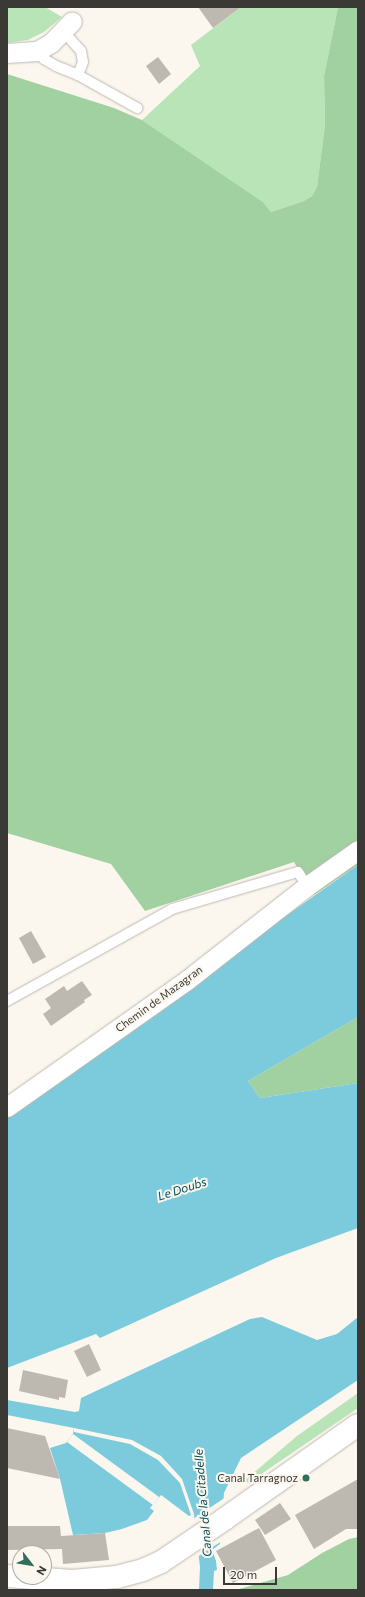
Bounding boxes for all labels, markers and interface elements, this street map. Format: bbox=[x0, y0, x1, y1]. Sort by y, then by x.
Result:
street label: Chemin de Mazagran bbox=[113, 963, 205, 1035]
water label: Le Doubs bbox=[156, 1174, 208, 1204]
water label: Canal de la Citadelle bbox=[191, 1448, 215, 1558]
place label: Canal Tarragnoz bbox=[217, 1471, 298, 1485]
marker: Canal Tarragnoz bbox=[301, 1473, 311, 1483]
north arrow bbox=[12, 1545, 52, 1585]
scale bar bbox=[225, 1559, 279, 1585]
text: N bbox=[34, 1564, 50, 1578]
text: 20 m bbox=[230, 1567, 257, 1581]

